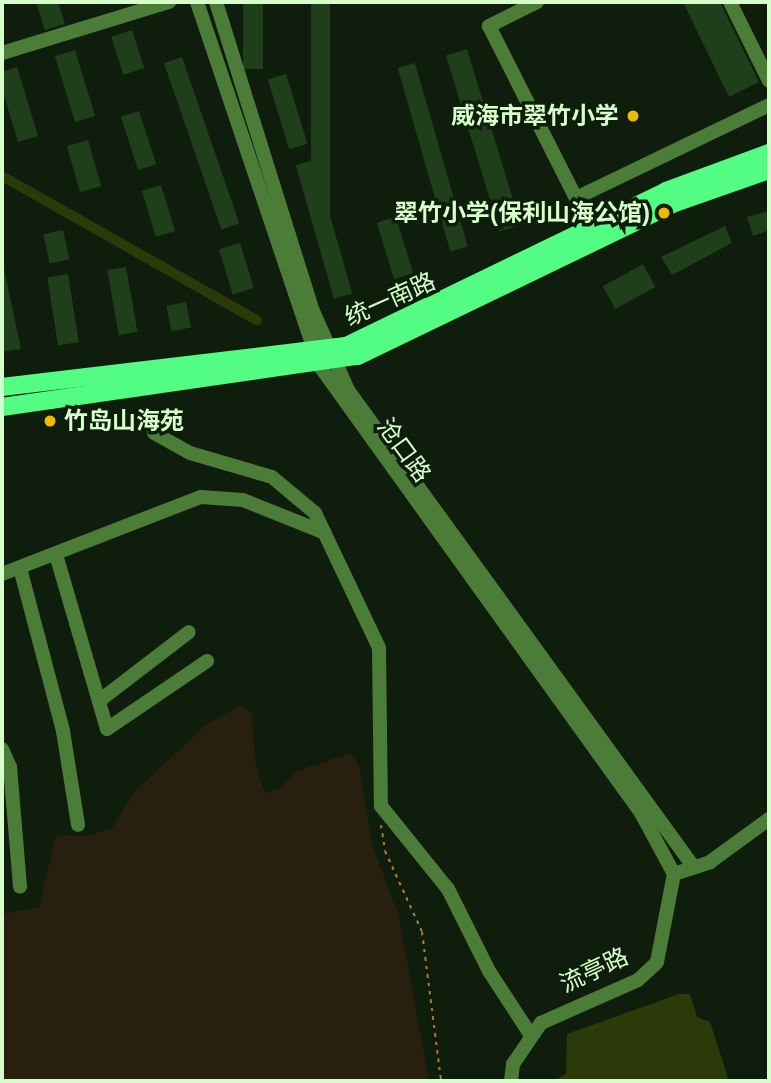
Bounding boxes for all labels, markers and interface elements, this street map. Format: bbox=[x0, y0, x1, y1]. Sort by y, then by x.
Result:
place label: 威海市翠竹小学 bbox=[451, 102, 619, 130]
marker: 威海市翠竹小学 bbox=[625, 108, 641, 124]
place label: 翠竹小学(保利山海公馆) bbox=[394, 199, 650, 227]
marker: 翠竹小学(保利山海公馆) bbox=[656, 205, 672, 221]
street label: 统一南路 bbox=[340, 266, 440, 332]
place label: 竹岛山海苑 bbox=[64, 407, 184, 435]
street label: 沧口路 bbox=[371, 412, 437, 488]
marker: 竹岛山海苑 bbox=[42, 413, 58, 429]
street label: 流亭路 bbox=[555, 942, 633, 998]

